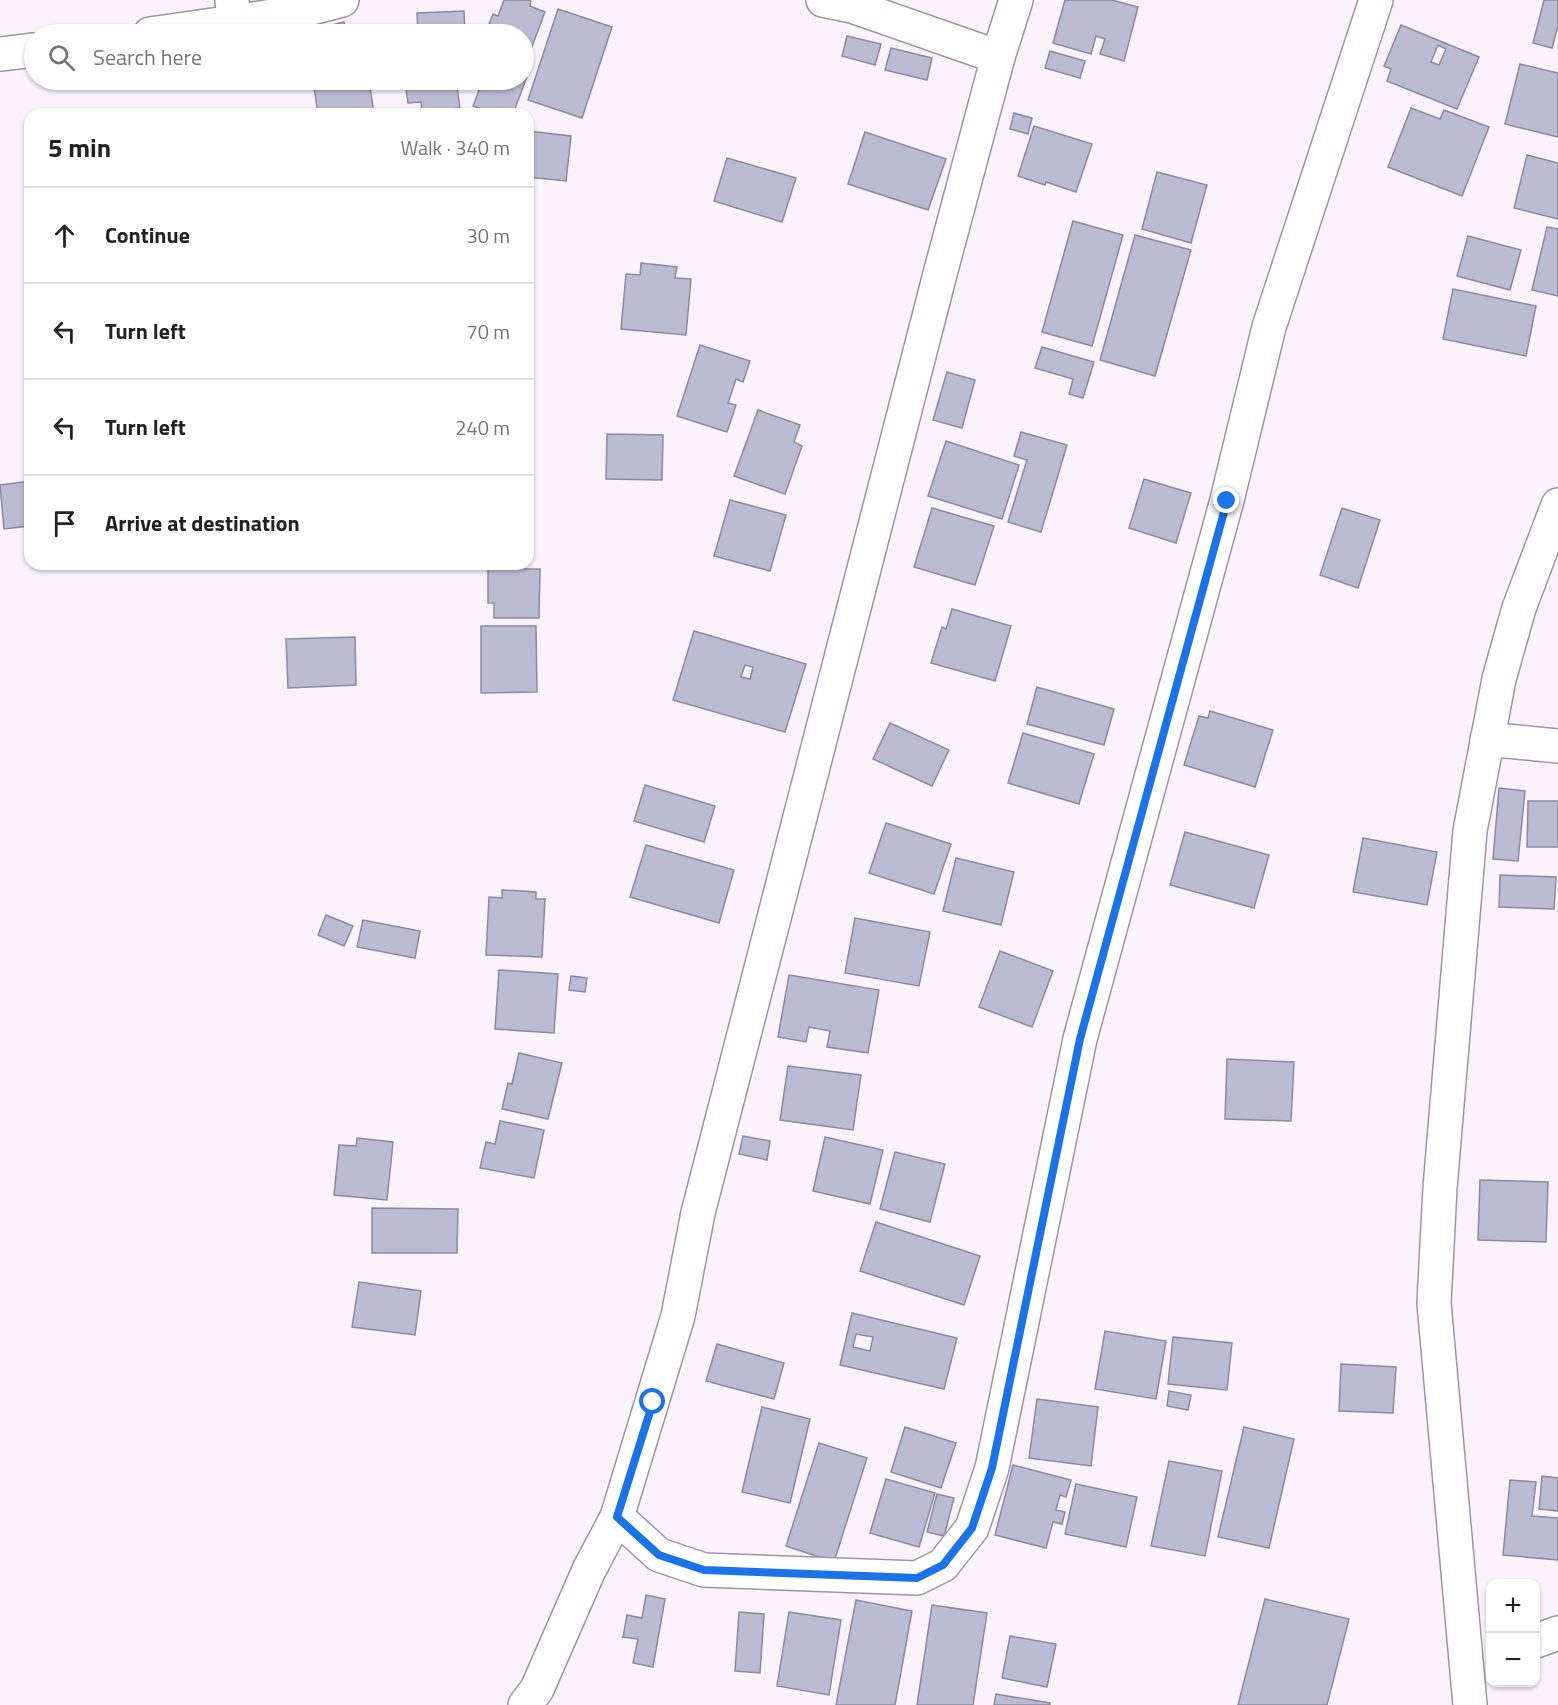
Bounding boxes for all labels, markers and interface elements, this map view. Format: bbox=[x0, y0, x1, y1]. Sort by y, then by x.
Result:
search box bbox=[24, 24, 534, 90]
text: Search here bbox=[93, 40, 202, 74]
icon: search bbox=[45, 41, 78, 74]
text: 5 min bbox=[48, 128, 111, 167]
text: Walk · 340 m bbox=[401, 132, 510, 163]
text: Continue bbox=[105, 218, 190, 252]
icon: ahead bbox=[48, 219, 81, 252]
text: 30 m bbox=[466, 220, 510, 251]
text: Turn left bbox=[105, 314, 186, 348]
icon: left bbox=[48, 315, 81, 348]
text: 70 m bbox=[466, 316, 510, 347]
text: Turn left bbox=[105, 410, 186, 444]
icon: left bbox=[48, 411, 81, 444]
text: 240 m bbox=[455, 412, 510, 443]
route end bbox=[1213, 487, 1239, 513]
text: Arrive at destination bbox=[105, 506, 300, 540]
icon: arrive bbox=[48, 507, 81, 540]
route start bbox=[639, 1388, 665, 1414]
map controls bbox=[1486, 1579, 1540, 1687]
button: + bbox=[1486, 1579, 1540, 1633]
button: − bbox=[1486, 1633, 1540, 1687]

